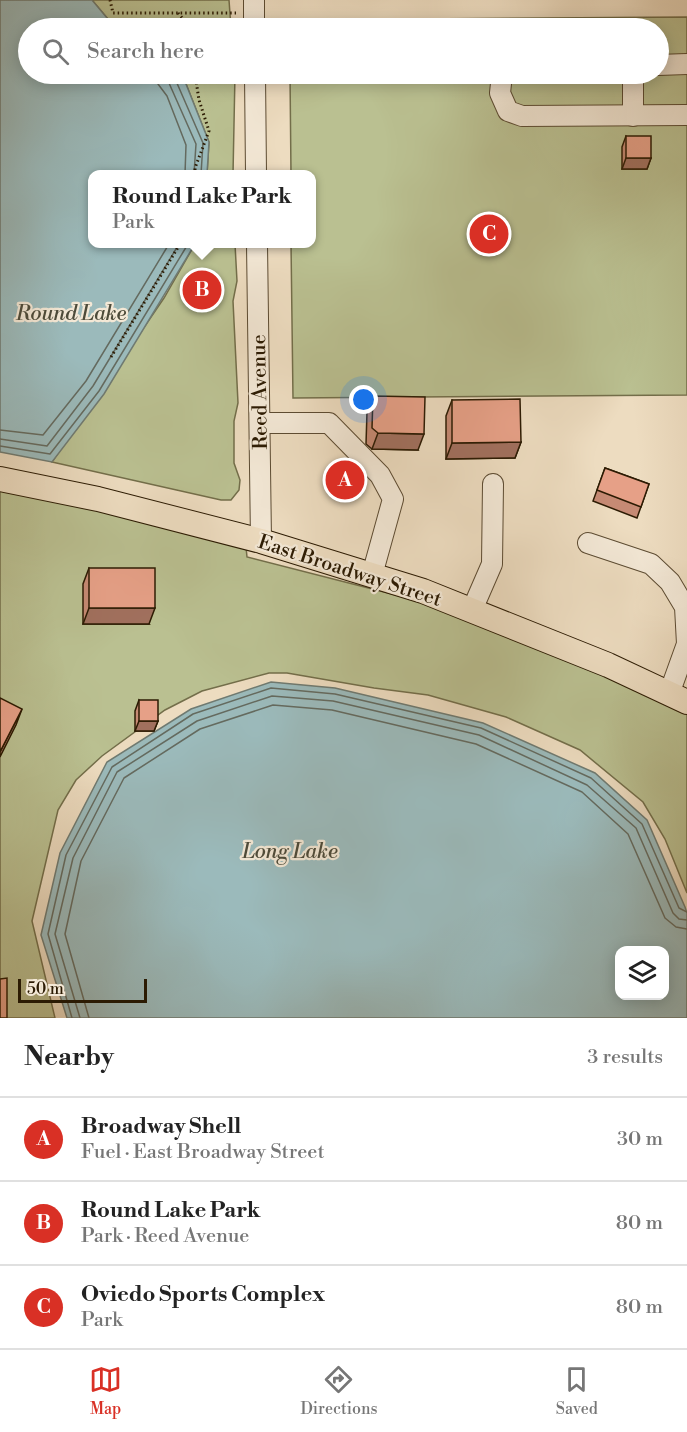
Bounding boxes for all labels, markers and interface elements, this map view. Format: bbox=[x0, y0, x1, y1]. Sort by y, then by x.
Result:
search box bbox=[18, 18, 669, 84]
icon: search bbox=[39, 35, 72, 68]
text: Search here bbox=[87, 38, 204, 65]
popup bbox=[88, 170, 316, 248]
text: Round Lake Park bbox=[112, 183, 292, 210]
text: Park bbox=[112, 210, 154, 235]
pin: C bbox=[470, 212, 508, 256]
pin: B bbox=[182, 268, 222, 312]
water label: Round Lake bbox=[15, 301, 126, 327]
street label: Reed Avenue bbox=[247, 334, 274, 450]
your location bbox=[349, 385, 378, 414]
pin: A bbox=[326, 458, 364, 502]
street label: East Broadway Street bbox=[255, 530, 444, 613]
water label: Long Lake bbox=[241, 839, 338, 865]
map controls bbox=[615, 946, 669, 1000]
button: layers bbox=[615, 946, 669, 1000]
scale bar bbox=[18, 976, 147, 1004]
text: 50 m bbox=[27, 979, 64, 999]
text: Nearby bbox=[24, 1041, 114, 1073]
text: 3 results bbox=[587, 1045, 663, 1070]
text: Broadway Shell bbox=[81, 1113, 241, 1140]
text: A bbox=[36, 1127, 51, 1152]
text: 30 m bbox=[617, 1127, 663, 1152]
text: Fuel · East Broadway Street bbox=[81, 1140, 324, 1165]
text: Round Lake Park bbox=[81, 1197, 260, 1224]
text: B bbox=[36, 1211, 51, 1236]
text: 80 m bbox=[616, 1211, 663, 1236]
text: Park · Reed Avenue bbox=[81, 1224, 249, 1249]
text: Oviedo Sports Complex bbox=[81, 1281, 325, 1308]
text: C bbox=[36, 1295, 51, 1320]
text: 80 m bbox=[616, 1295, 663, 1320]
text: Park bbox=[81, 1308, 123, 1333]
tab: Map bbox=[89, 1363, 122, 1419]
tab: Directions bbox=[300, 1363, 378, 1419]
tab: Saved bbox=[556, 1363, 598, 1419]

